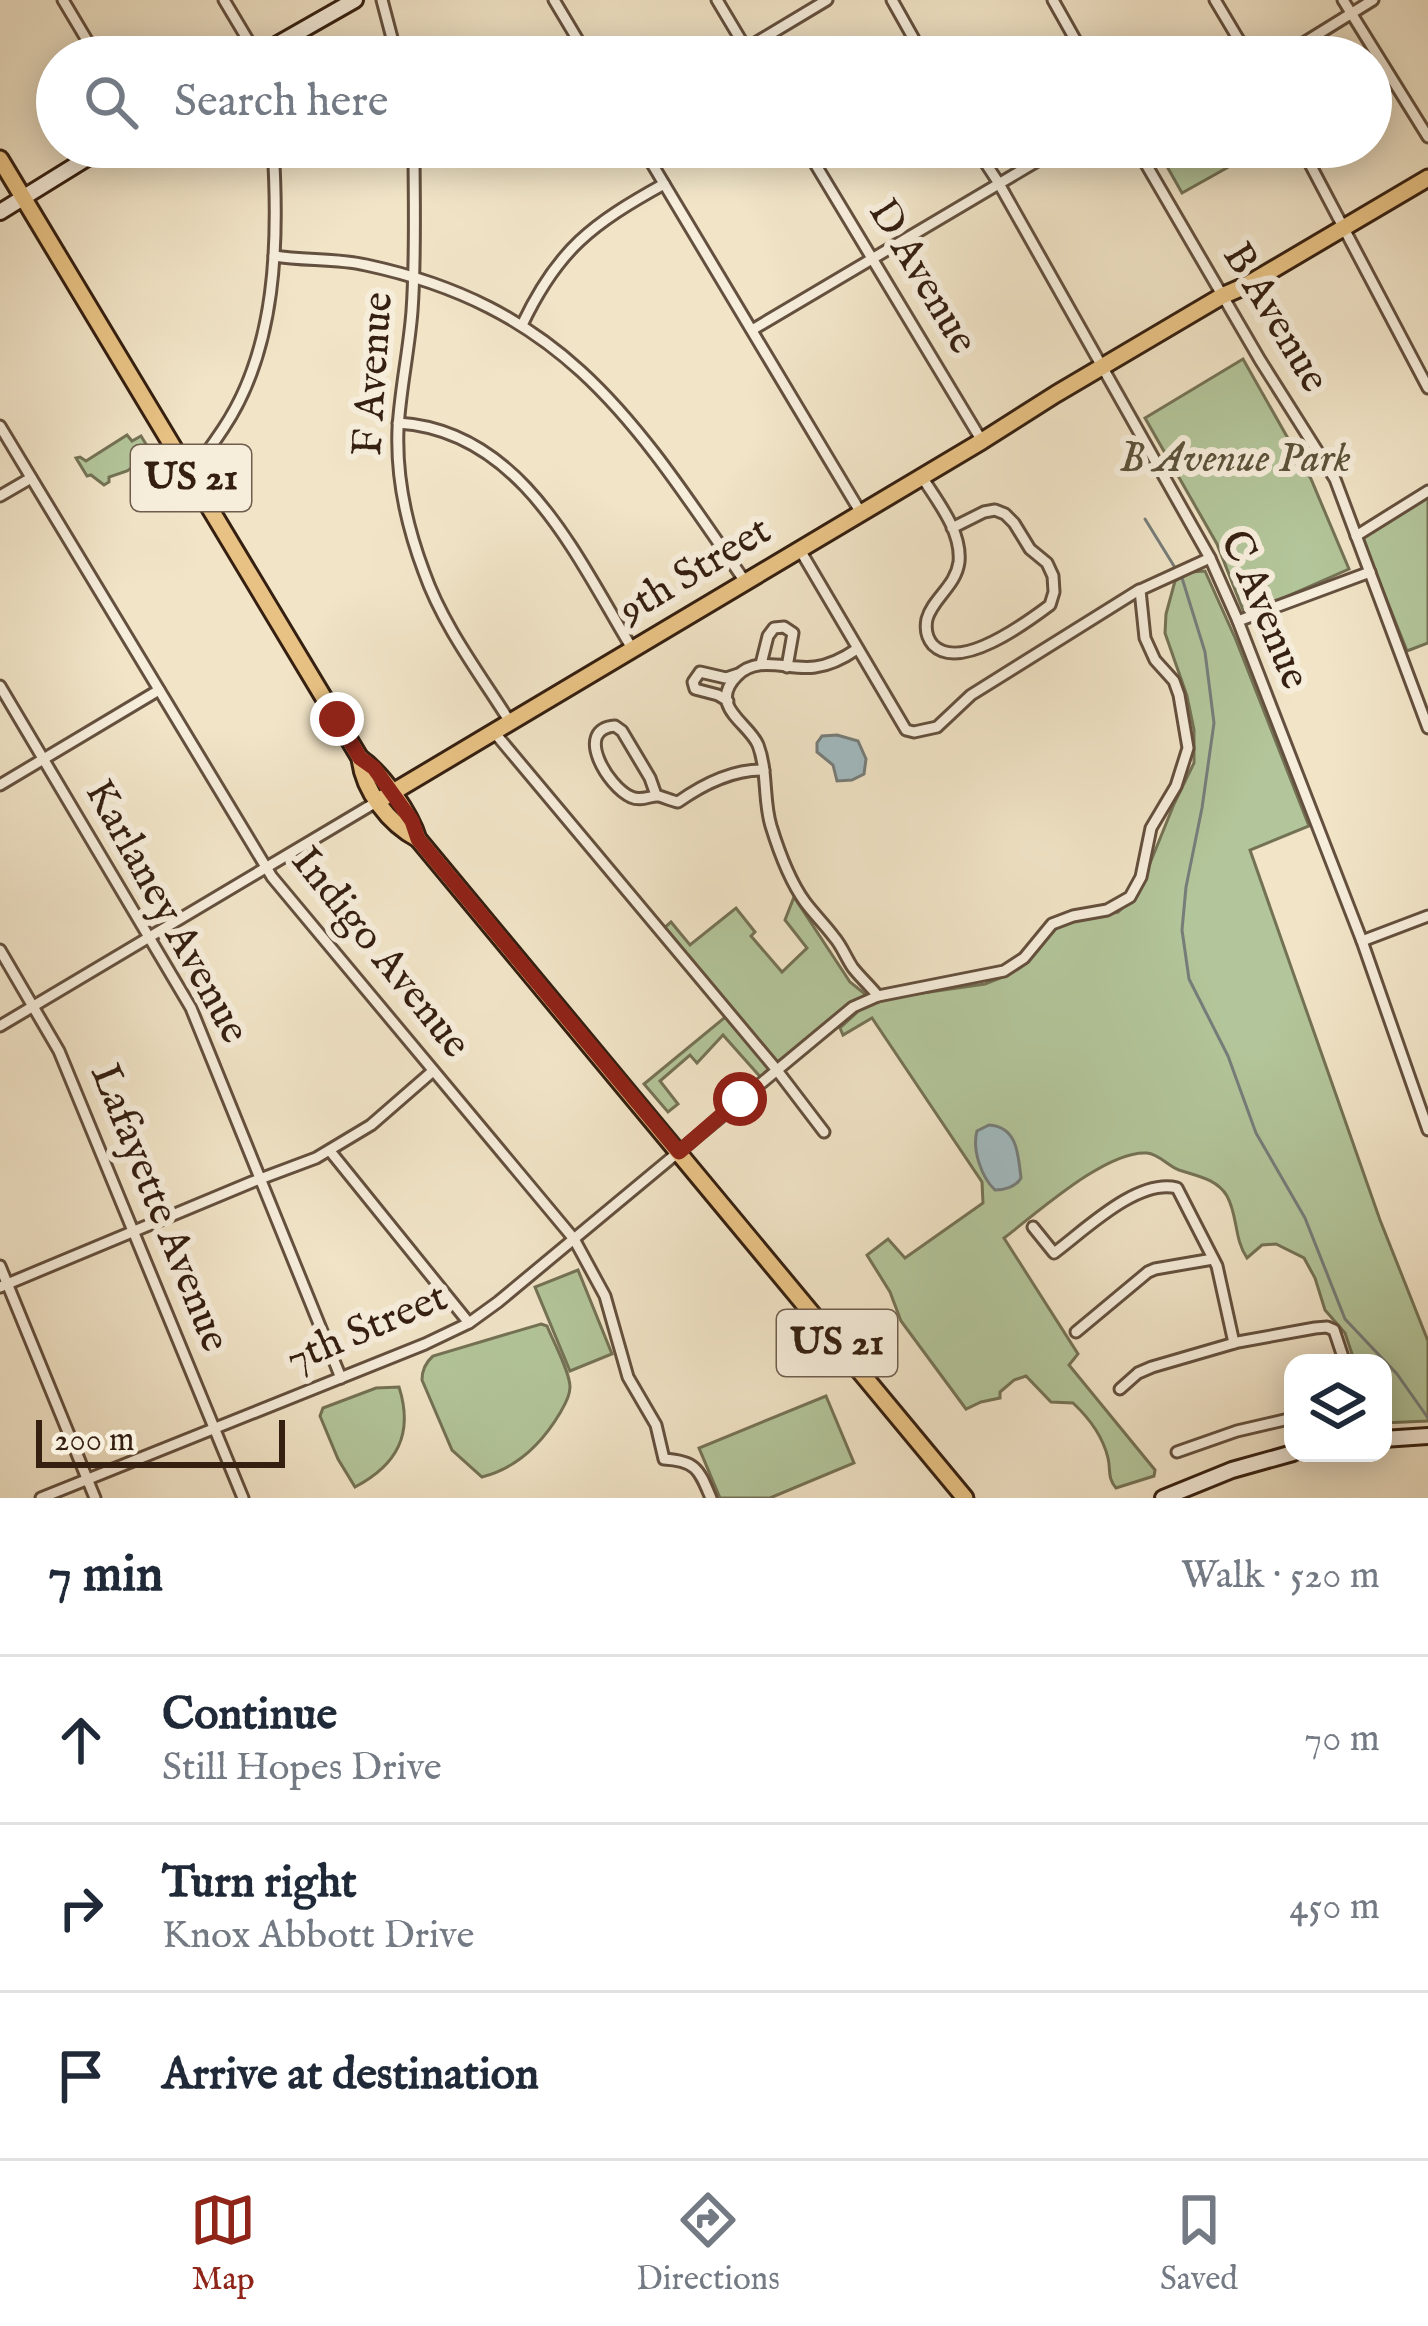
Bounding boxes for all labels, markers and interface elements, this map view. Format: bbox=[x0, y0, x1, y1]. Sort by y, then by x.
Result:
search box bbox=[36, 36, 1392, 168]
icon: search bbox=[78, 69, 144, 135]
text: Search here bbox=[174, 74, 388, 131]
street label: D Avenue bbox=[855, 190, 989, 364]
street label: B Avenue bbox=[1210, 234, 1340, 402]
street label: F Avenue bbox=[342, 290, 406, 458]
park label: B Avenue Park bbox=[1119, 433, 1351, 486]
road number: US 21 bbox=[131, 445, 251, 511]
street label: 9th Street bbox=[608, 505, 781, 638]
street label: C Avenue bbox=[1207, 523, 1321, 697]
route end bbox=[310, 692, 364, 746]
street label: Karlaney Avenue bbox=[72, 771, 260, 1053]
street label: Indigo Avenue bbox=[279, 837, 481, 1069]
street label: Lafayette Avenue bbox=[77, 1056, 241, 1360]
route start bbox=[713, 1072, 767, 1126]
street label: 7th Street bbox=[278, 1271, 456, 1387]
road number: US 21 bbox=[777, 1310, 897, 1376]
map controls bbox=[1284, 1354, 1392, 1462]
button: layers bbox=[1284, 1354, 1392, 1462]
scale bar bbox=[36, 1414, 285, 1467]
text: 200 m bbox=[54, 1420, 135, 1462]
text: 7 min bbox=[48, 1544, 163, 1609]
text: Walk · 520 m bbox=[1181, 1552, 1380, 1601]
text: Continue bbox=[162, 1687, 337, 1744]
icon: ahead bbox=[48, 1707, 114, 1773]
text: 70 m bbox=[1304, 1715, 1380, 1764]
text: Still Hopes Drive bbox=[162, 1744, 442, 1793]
text: Turn right bbox=[162, 1855, 357, 1912]
icon: right bbox=[48, 1875, 114, 1941]
text: 450 m bbox=[1289, 1883, 1380, 1932]
text: Knox Abbott Drive bbox=[162, 1912, 474, 1961]
icon: arrive bbox=[48, 2043, 114, 2109]
text: Arrive at destination bbox=[162, 2047, 539, 2104]
tab: Map bbox=[190, 2187, 256, 2301]
tab: Directions bbox=[636, 2187, 780, 2301]
tab: Saved bbox=[1160, 2187, 1238, 2301]

